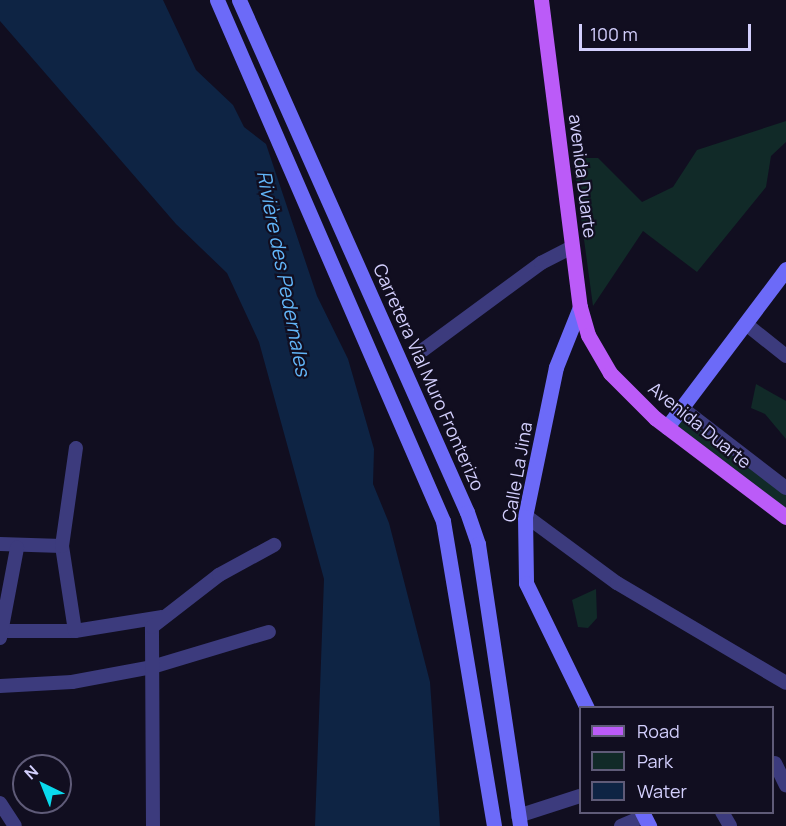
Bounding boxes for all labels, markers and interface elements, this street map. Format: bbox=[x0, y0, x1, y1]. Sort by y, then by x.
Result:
scale bar bbox=[582, 12, 754, 50]
text: 100 m bbox=[590, 22, 638, 46]
street label: avenida Duarte bbox=[565, 113, 601, 239]
water label: Rivière des Pedernales bbox=[252, 168, 316, 378]
street label: Carretera Vial Muro Fronterizo bbox=[369, 260, 489, 494]
street label: Avenida Duarte bbox=[644, 377, 756, 473]
street label: Calle La Jina bbox=[498, 420, 536, 524]
legend bbox=[579, 706, 774, 814]
text: Road bbox=[637, 719, 680, 743]
text: Park bbox=[637, 749, 673, 773]
north arrow bbox=[12, 754, 72, 814]
text: N bbox=[19, 760, 43, 784]
text: Water bbox=[637, 779, 687, 803]

